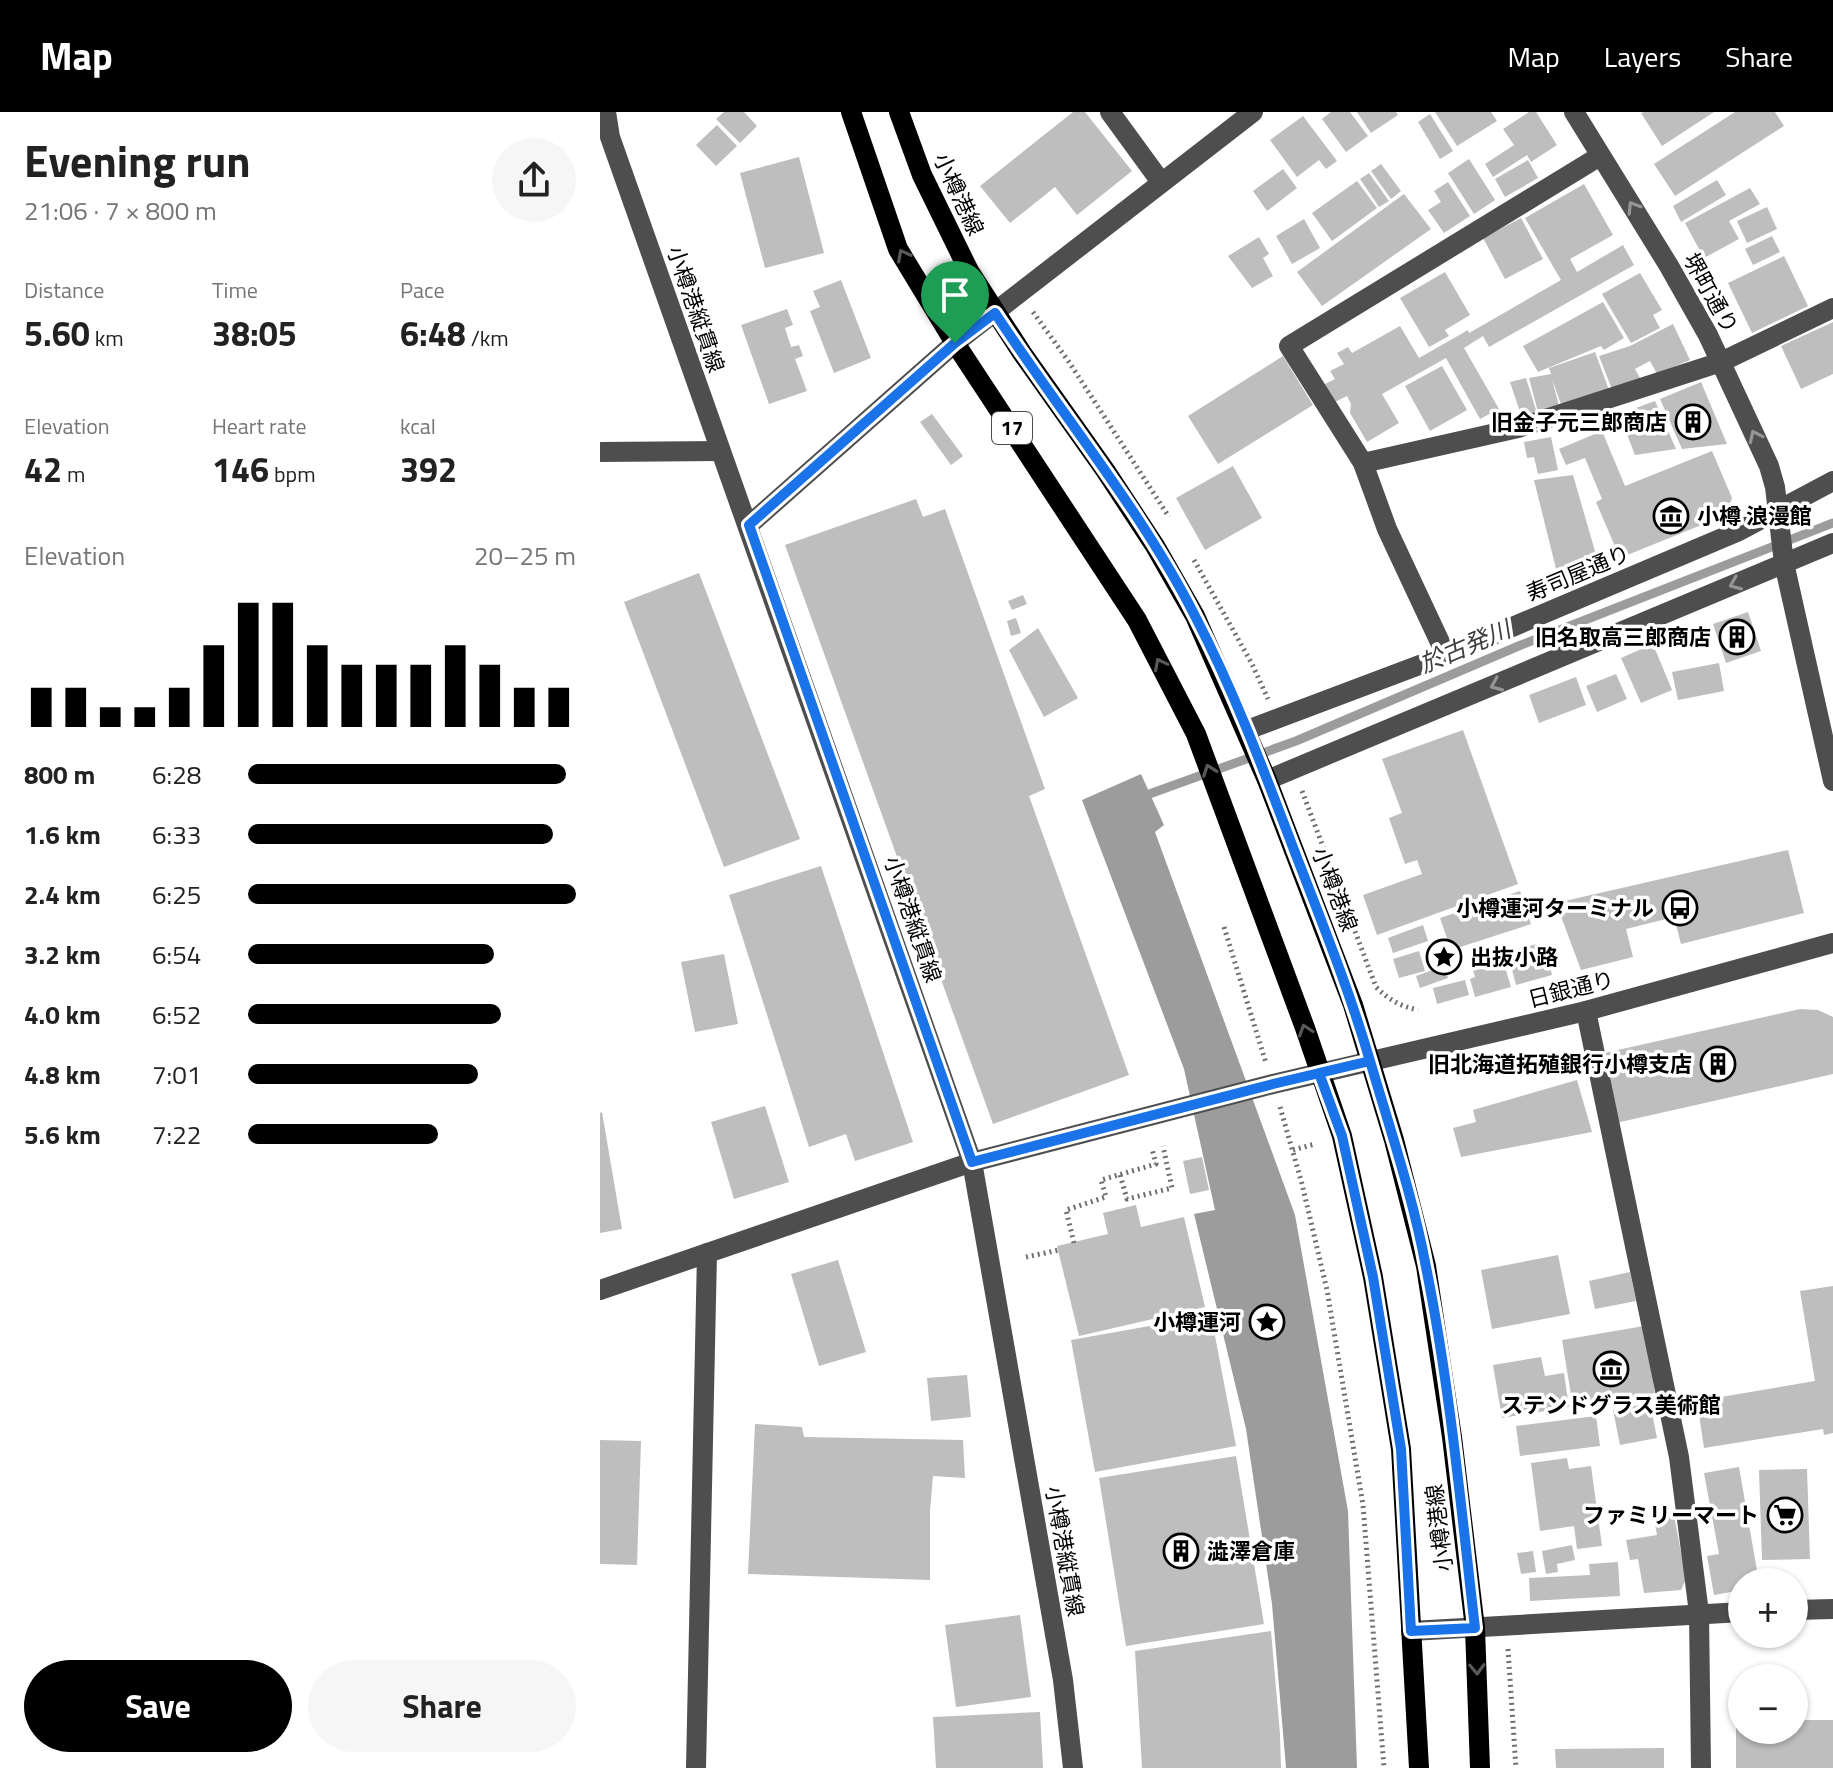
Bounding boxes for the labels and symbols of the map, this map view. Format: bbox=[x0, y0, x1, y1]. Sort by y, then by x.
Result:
street label: 小樽港線 bbox=[925, 147, 993, 241]
one-way arrow bbox=[1628, 201, 1643, 216]
street label: 小樽港縦貫線 bbox=[658, 241, 734, 377]
street label: 堺町通り bbox=[1675, 246, 1747, 340]
one-way arrow bbox=[897, 249, 912, 263]
pin bbox=[921, 261, 989, 343]
building icon: 旧金子元三郎商店 bbox=[1674, 403, 1712, 441]
place label: 旧金子元三郎商店 bbox=[1491, 405, 1667, 439]
road number: 17 bbox=[992, 412, 1032, 444]
one-way arrow bbox=[1749, 430, 1765, 444]
museum icon: 小樽 浪漫館 bbox=[1652, 497, 1690, 535]
place label: 小樽 浪漫館 bbox=[1697, 499, 1812, 533]
street label: 寿司屋通り bbox=[1521, 536, 1635, 610]
one-way arrow bbox=[1729, 574, 1743, 591]
water label: 於古発川 bbox=[1413, 610, 1519, 681]
building icon: 旧名取高三郎商店 bbox=[1718, 618, 1756, 656]
place label: 旧名取高三郎商店 bbox=[1535, 620, 1711, 654]
one-way arrow bbox=[1154, 658, 1170, 673]
one-way arrow bbox=[1489, 675, 1504, 691]
one-way arrow bbox=[1202, 764, 1219, 778]
street label: 小樽港線 bbox=[1303, 842, 1367, 936]
street label: 小樽港縦貫線 bbox=[875, 851, 951, 987]
bus stop icon: 小樽運河ターミナル bbox=[1661, 889, 1699, 927]
place label: 小樽運河ターミナル bbox=[1456, 891, 1654, 925]
place icon: 出抜小路 bbox=[1425, 938, 1463, 976]
place label: 出抜小路 bbox=[1470, 940, 1558, 974]
street label: 日銀通り bbox=[1524, 962, 1618, 1016]
one-way arrow bbox=[1299, 1024, 1315, 1038]
building icon: 旧北海道拓殖銀行小樽支店 bbox=[1699, 1045, 1737, 1083]
place label: 旧北海道拓殖銀行小樽支店 bbox=[1428, 1047, 1692, 1081]
place icon: 小樽運河 bbox=[1248, 1303, 1286, 1341]
place label: 小樽運河 bbox=[1153, 1305, 1241, 1339]
museum icon: ステンドグラス美術館 bbox=[1592, 1350, 1630, 1388]
place label: ステンドグラス美術館 bbox=[1501, 1388, 1721, 1422]
street label: 小樽港線 bbox=[1417, 1482, 1461, 1574]
street label: 小樽港縦貫線 bbox=[1037, 1483, 1093, 1619]
supermarket icon: ファミリーマート bbox=[1766, 1496, 1804, 1534]
place label: ファミリーマート bbox=[1583, 1498, 1759, 1532]
building icon: 澁澤倉庫 bbox=[1162, 1532, 1200, 1570]
place label: 澁澤倉庫 bbox=[1207, 1534, 1295, 1568]
one-way arrow bbox=[1468, 1663, 1485, 1676]

